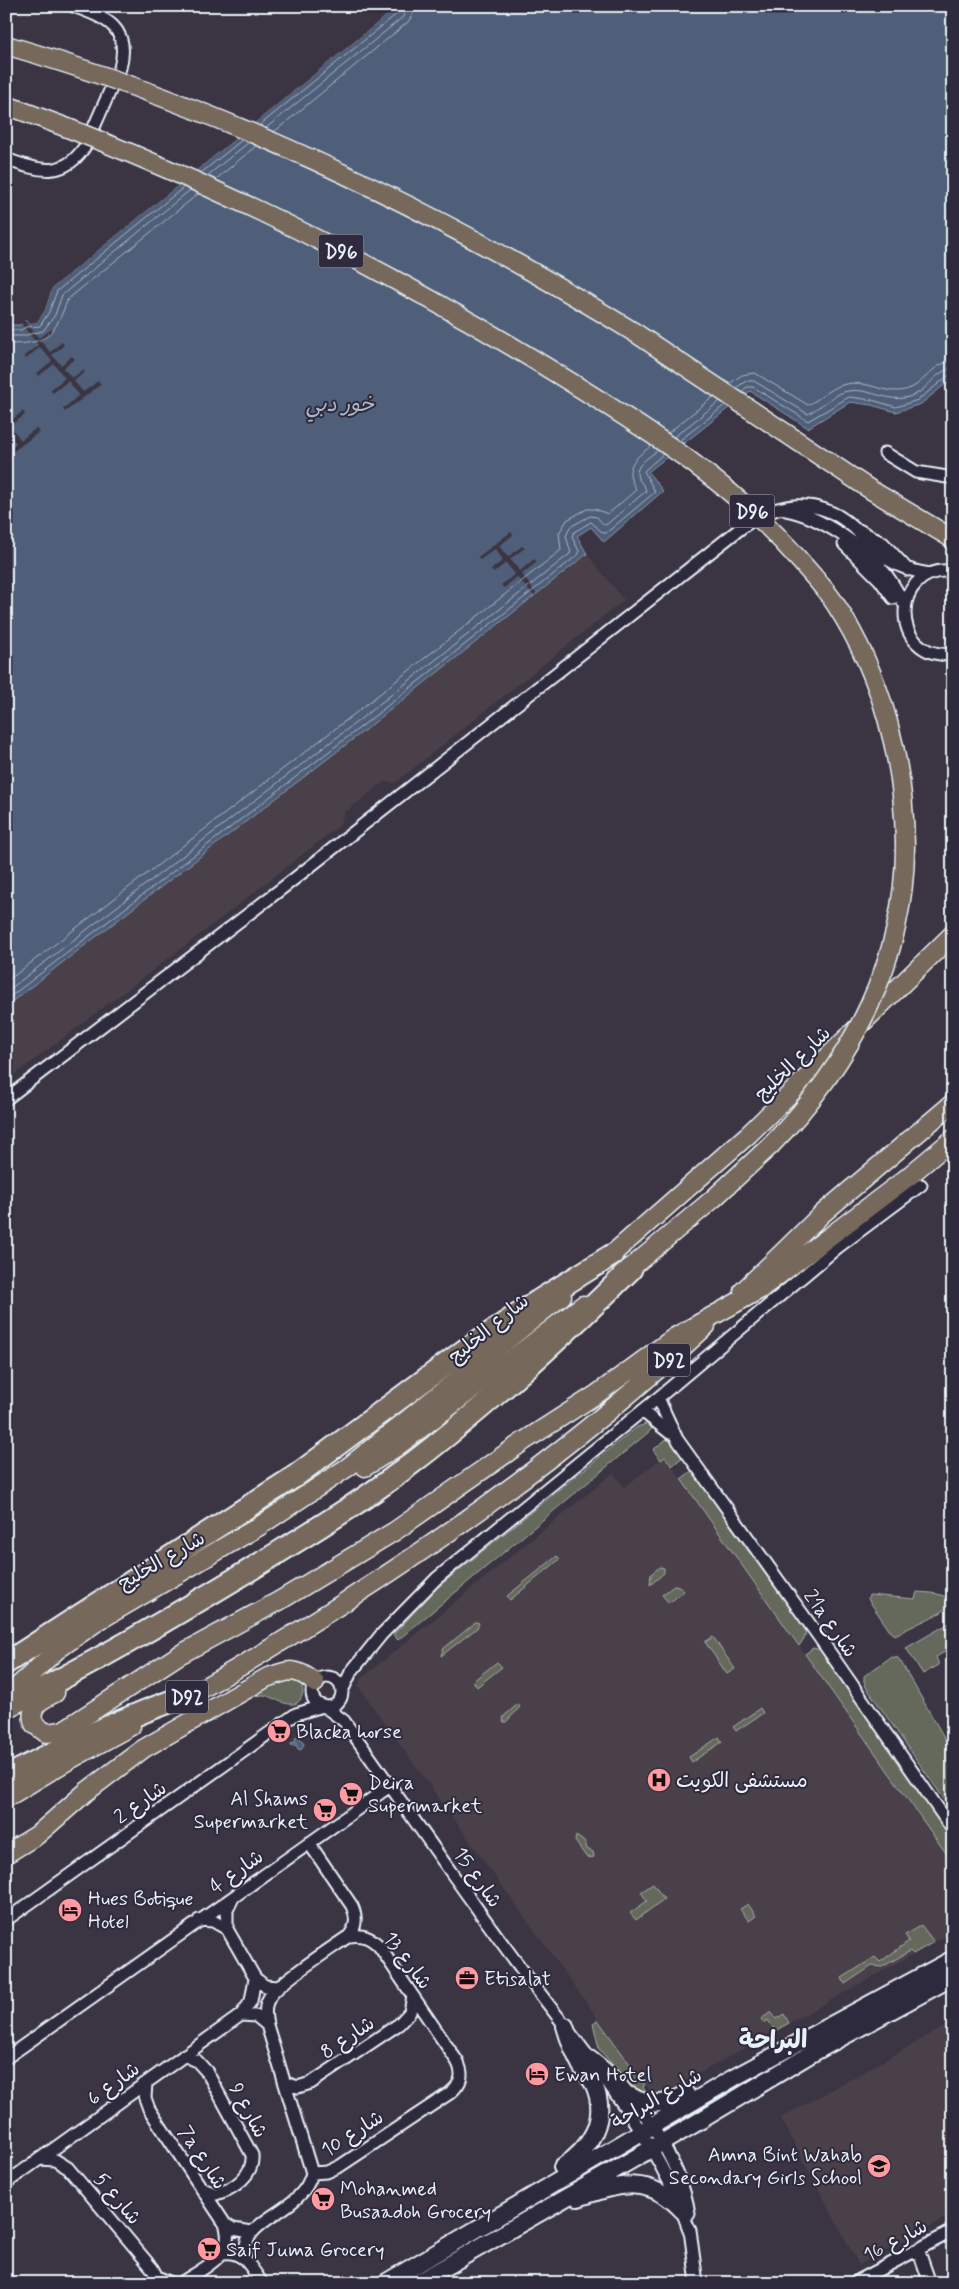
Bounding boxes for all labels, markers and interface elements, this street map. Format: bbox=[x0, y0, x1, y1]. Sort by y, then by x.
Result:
road number: D96 bbox=[318, 235, 364, 268]
water label: خور دبي bbox=[306, 391, 375, 422]
road number: D96 bbox=[730, 494, 774, 528]
street label: شارع الخليج bbox=[749, 1021, 837, 1107]
street label: شارع الخليج bbox=[443, 1288, 535, 1370]
road number: D92 bbox=[648, 1344, 690, 1376]
street label: شارع الخليج bbox=[113, 1525, 210, 1597]
street label: 21a شارع bbox=[797, 1584, 863, 1663]
road number: D92 bbox=[166, 1680, 208, 1714]
supermarket icon: Blacka horse bbox=[266, 1718, 292, 1744]
place label: Blacka horse bbox=[296, 1719, 402, 1746]
hospital icon: مستشفى الكويت bbox=[646, 1767, 672, 1793]
place label: مستشفى الكويت bbox=[676, 1768, 808, 1795]
place label: Deira Supermarket bbox=[368, 1770, 482, 1820]
street label: شارع 2 bbox=[109, 1775, 173, 1831]
supermarket icon: Deira Supermarket bbox=[338, 1781, 364, 1807]
place label: Al Shams Supermarket bbox=[194, 1786, 308, 1836]
supermarket icon: Al Shams Supermarket bbox=[312, 1797, 338, 1823]
street label: شارع 15 bbox=[446, 1842, 507, 1914]
street label: شارع 4 bbox=[204, 1844, 269, 1901]
place label: Hues Botique Hotel bbox=[88, 1886, 194, 1936]
hotel icon: Hues Botique Hotel bbox=[57, 1897, 83, 1923]
street label: شارع 13 bbox=[376, 1926, 437, 1995]
office icon: Etisalat bbox=[454, 1965, 480, 1991]
place label: Etisalat bbox=[484, 1966, 551, 1993]
street label: شارع 8 bbox=[315, 2010, 380, 2066]
district label: البراحة bbox=[739, 2025, 807, 2058]
street label: شارع 6 bbox=[82, 2056, 146, 2112]
hotel icon: Ewan Hotel bbox=[524, 2061, 550, 2087]
place label: Ewan Hotel bbox=[554, 2062, 651, 2089]
street label: شارع البراحة bbox=[606, 2062, 707, 2136]
street label: شارع 9 bbox=[222, 2079, 273, 2143]
street label: شارع 10 bbox=[316, 2105, 389, 2164]
street label: 7a شارع bbox=[171, 2121, 232, 2195]
place label: Amna Bint Wahab Secondary Girls School bbox=[669, 2142, 862, 2192]
school or university icon: Amna Bint Wahab Secondary Girls School bbox=[866, 2153, 892, 2179]
street label: شارع 5 bbox=[87, 2167, 147, 2231]
place label: Mohanmed Busaadoh Grocery bbox=[340, 2176, 491, 2226]
supermarket icon: Mohanmed Busaadoh Grocery bbox=[310, 2186, 336, 2212]
street label: شارع 16 bbox=[859, 2213, 932, 2269]
supermarket icon: Saif Juma Grocery bbox=[196, 2236, 222, 2262]
place label: Saif Juma Grocery bbox=[226, 2237, 384, 2264]

